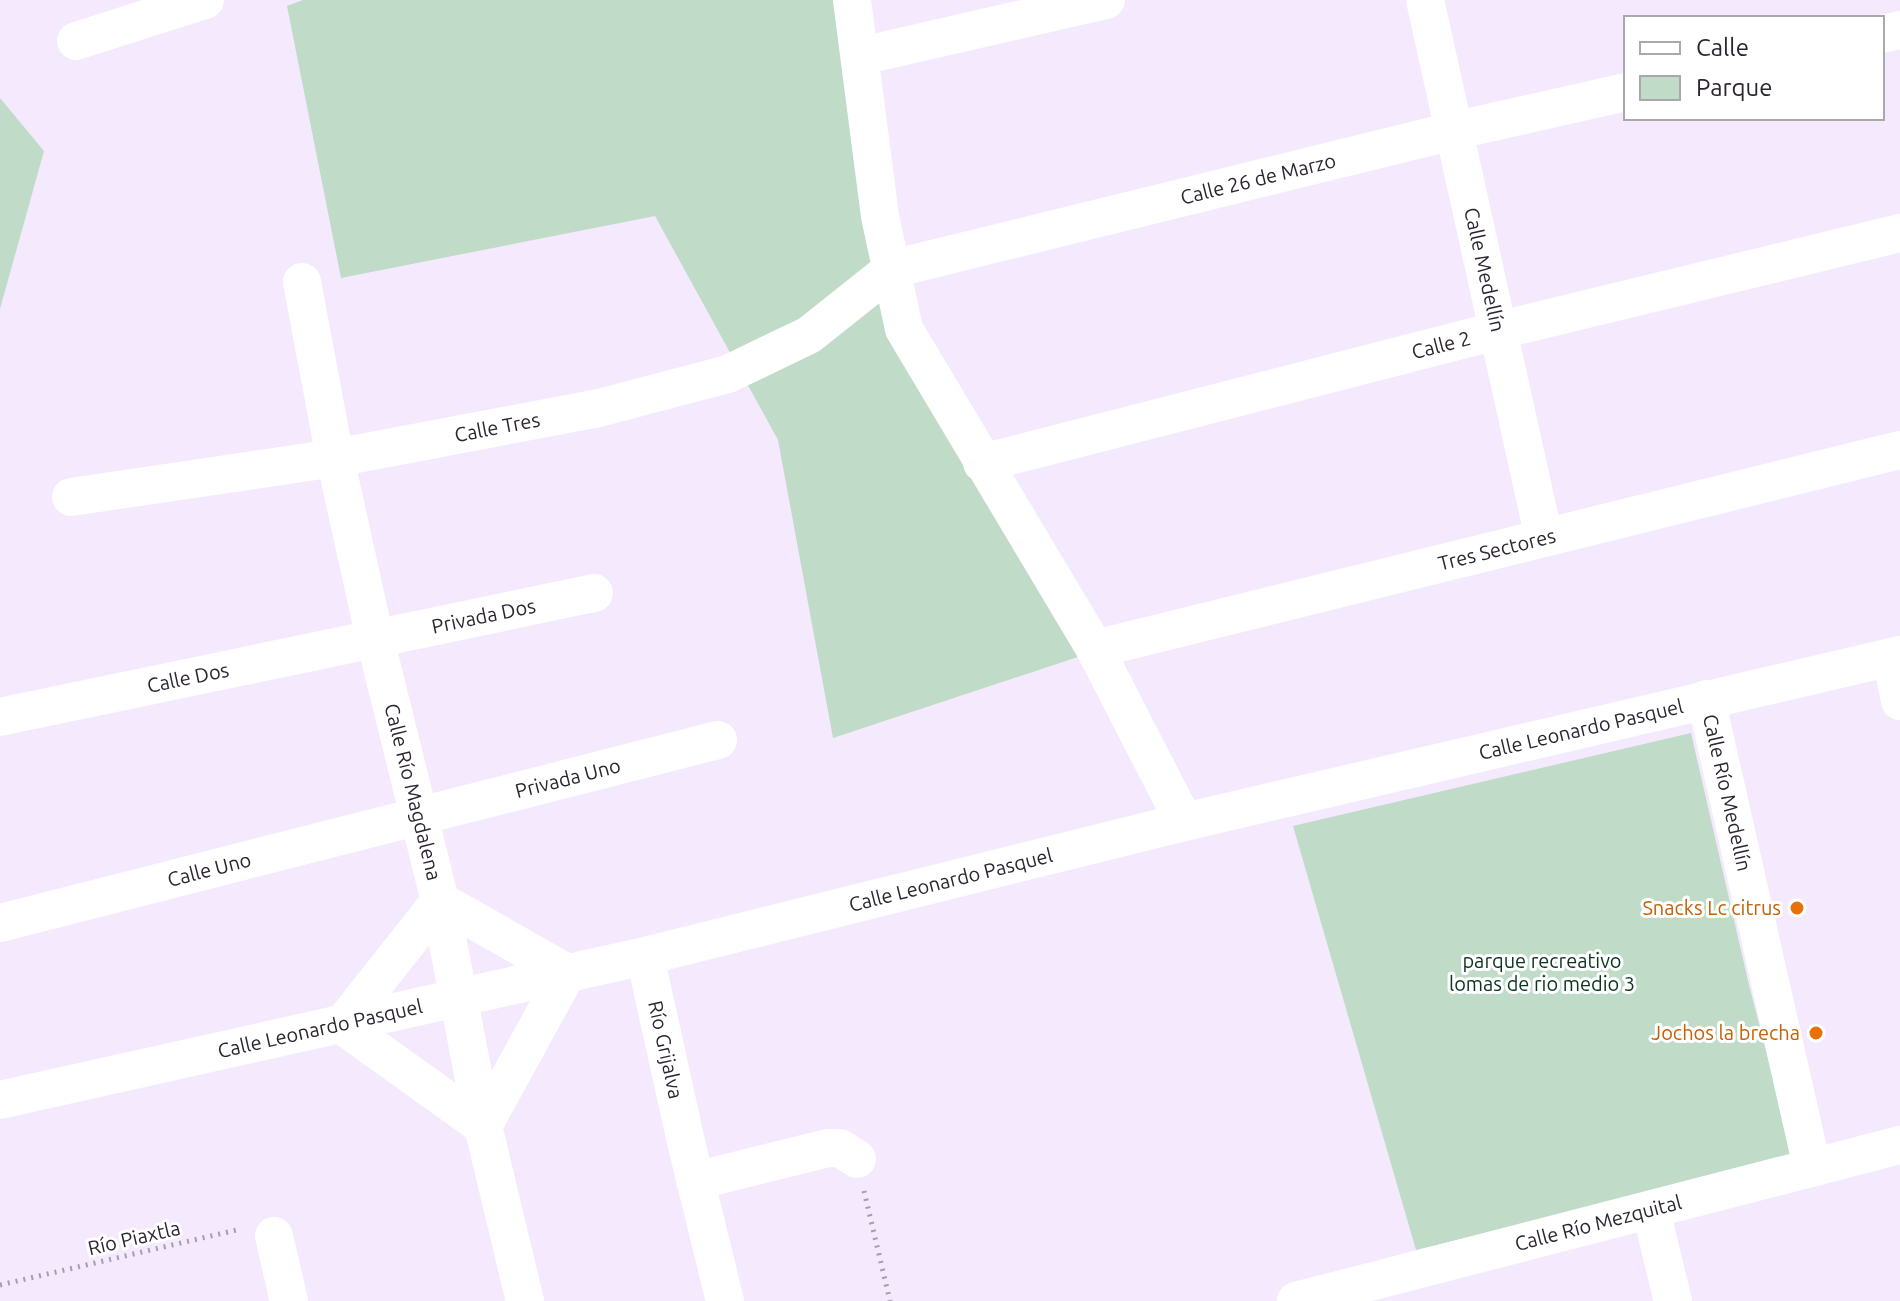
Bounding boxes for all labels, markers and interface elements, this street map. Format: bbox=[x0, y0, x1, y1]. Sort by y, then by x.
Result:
legend bbox=[1624, 16, 1884, 120]
text: Calle bbox=[1696, 34, 1749, 61]
text: Parque bbox=[1696, 74, 1773, 101]
street label: Calle 26 de Marzo bbox=[1178, 148, 1338, 209]
street label: Calle Medellín bbox=[1460, 205, 1510, 334]
street label: Calle 2 bbox=[1409, 326, 1473, 363]
street label: Calle Tres bbox=[453, 407, 542, 446]
street label: Tres Sectores bbox=[1436, 524, 1558, 575]
street label: Privada Dos bbox=[429, 594, 537, 638]
street label: Calle Dos bbox=[145, 658, 231, 697]
street label: Calle Leonardo Pasquel bbox=[1477, 694, 1685, 764]
street label: Calle Río Magdalena bbox=[380, 701, 446, 883]
street label: Calle Río Medellín bbox=[1699, 712, 1757, 873]
street label: Privada Uno bbox=[513, 753, 623, 802]
street label: Calle Leonardo Pasquel bbox=[846, 843, 1055, 916]
street label: Calle Uno bbox=[165, 847, 253, 891]
place label: Snacks Lc citrus bbox=[1642, 896, 1781, 919]
marker: Snacks Lc citrus bbox=[1788, 899, 1806, 917]
park label: parque recreativo lomas de rio medio 3 bbox=[1449, 949, 1635, 995]
street label: Calle Leonardo Pasquel bbox=[215, 994, 425, 1062]
street label: Río Grijalva bbox=[644, 998, 688, 1101]
place label: Jochos la brecha bbox=[1651, 1021, 1800, 1044]
marker: Jochos la brecha bbox=[1807, 1024, 1825, 1042]
street label: Calle Río Mezquital bbox=[1512, 1190, 1684, 1255]
street label: Río Piaxtla bbox=[85, 1216, 182, 1259]

